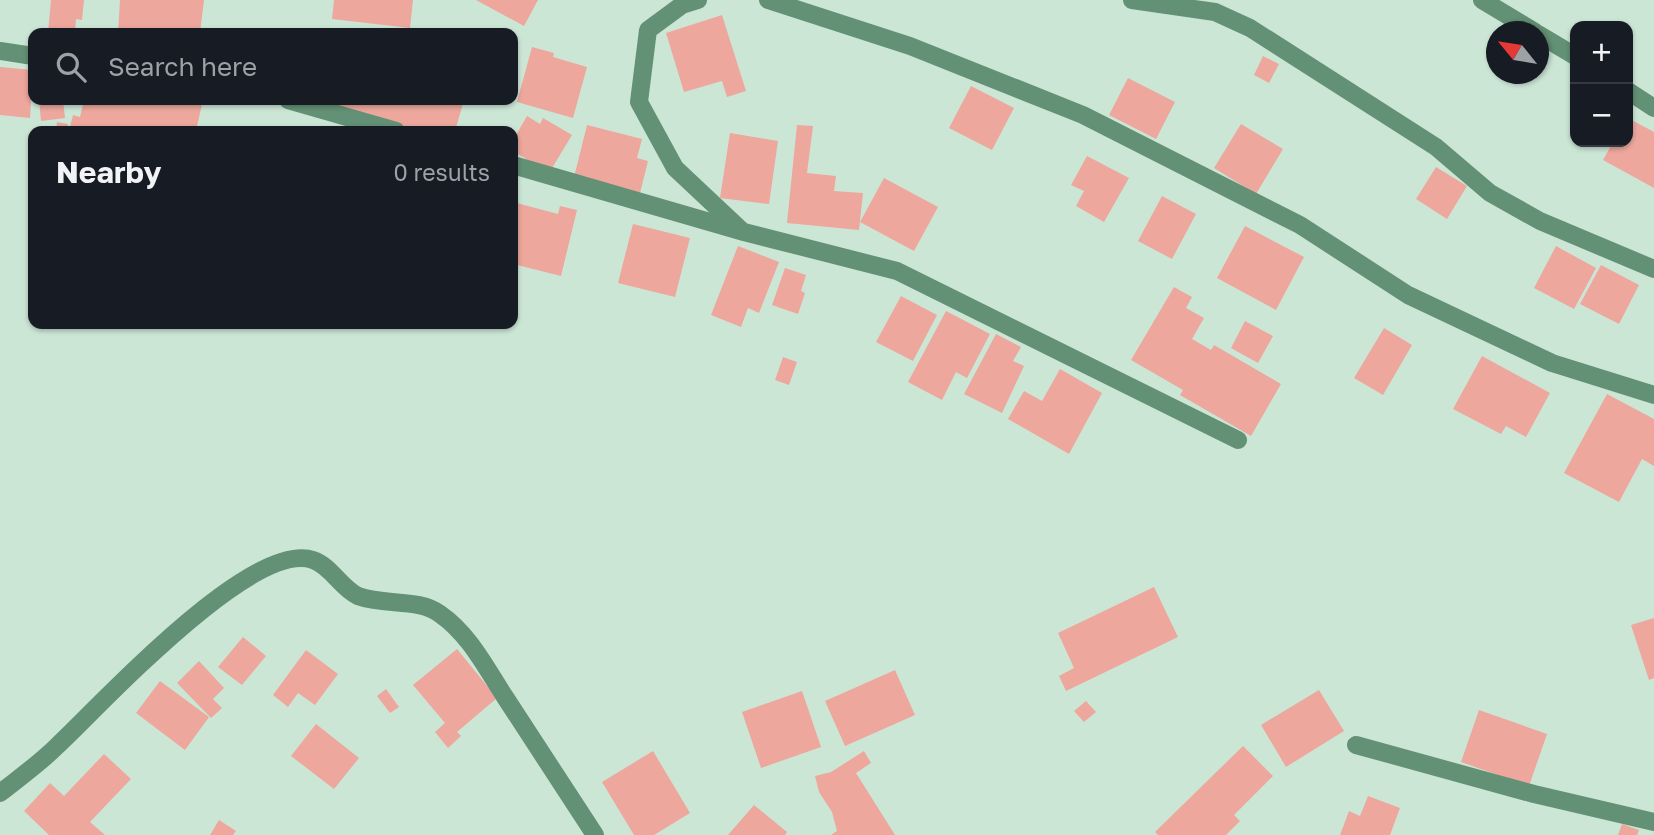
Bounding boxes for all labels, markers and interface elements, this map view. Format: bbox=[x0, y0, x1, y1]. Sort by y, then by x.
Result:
north arrow bbox=[1486, 21, 1549, 84]
map controls bbox=[1570, 21, 1633, 147]
button: + bbox=[1570, 21, 1633, 84]
search box bbox=[28, 28, 518, 105]
icon: search bbox=[52, 48, 90, 86]
text: Search here bbox=[108, 51, 257, 82]
button: − bbox=[1570, 84, 1633, 147]
text: Nearby bbox=[56, 154, 161, 190]
text: 0 results bbox=[394, 158, 490, 186]

